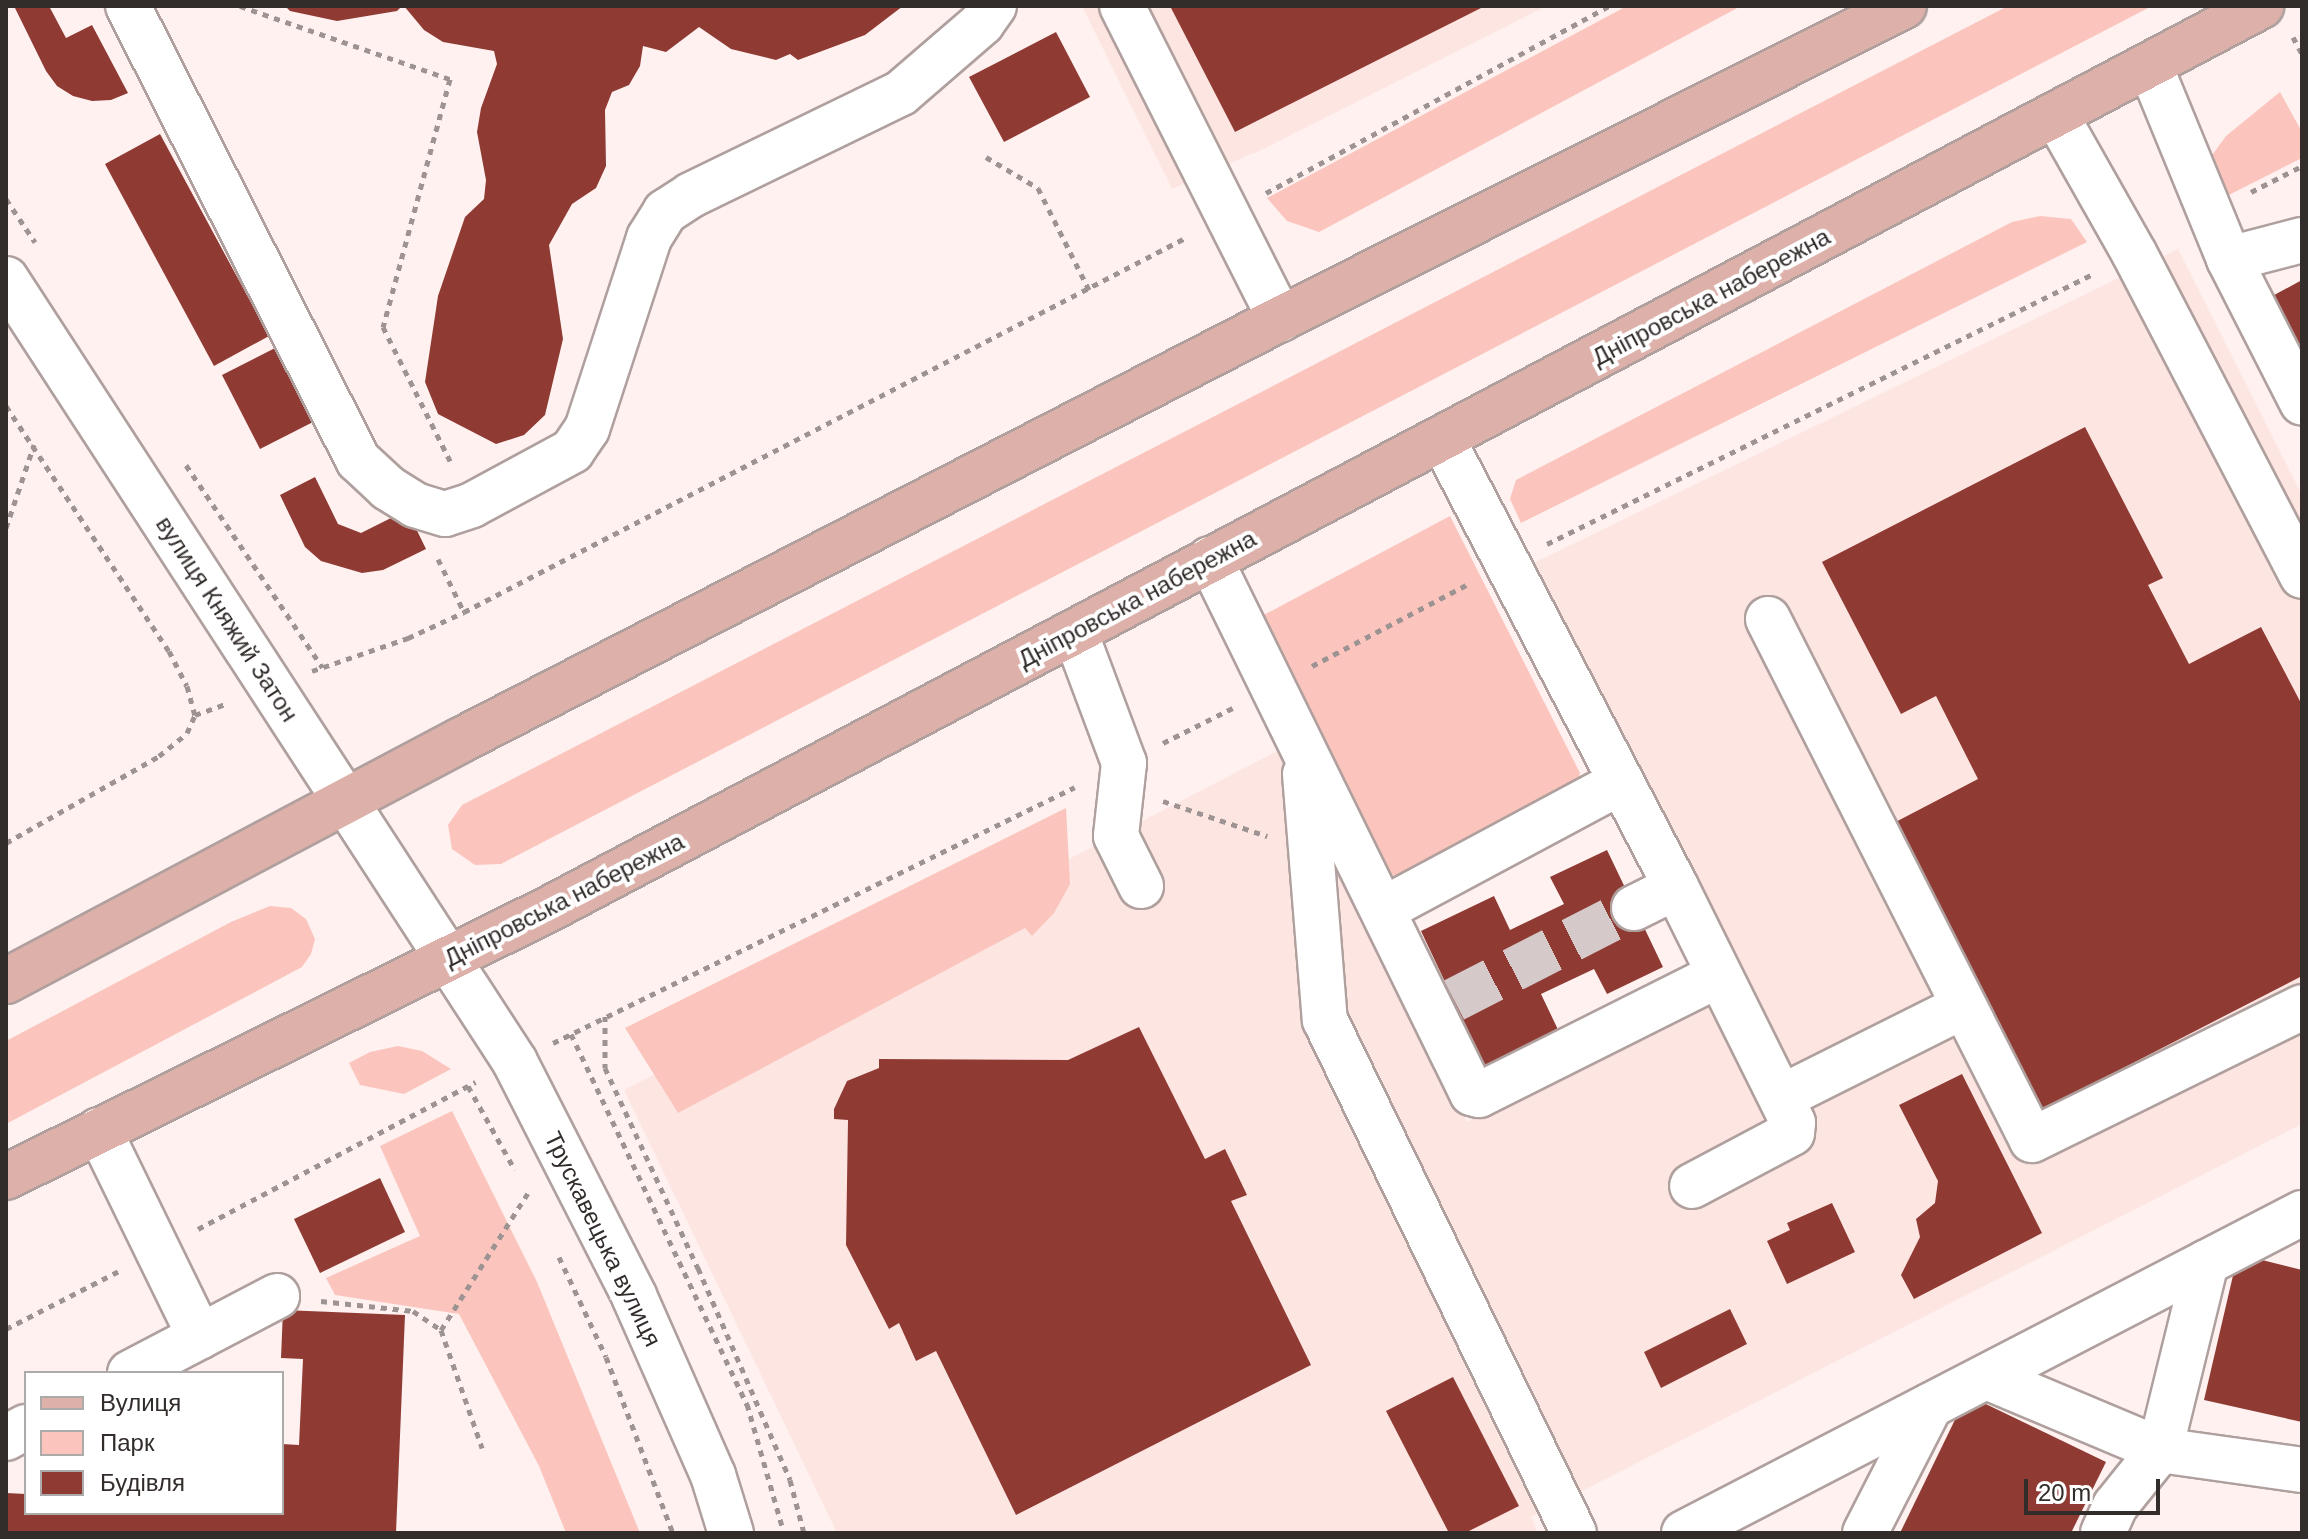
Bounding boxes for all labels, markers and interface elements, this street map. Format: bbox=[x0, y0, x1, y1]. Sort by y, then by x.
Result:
street label: Дніпровська набережна bbox=[1587, 222, 1835, 372]
street label: вулиця Княжий Затон bbox=[150, 511, 304, 727]
street label: Дніпровська набережна bbox=[1013, 524, 1261, 674]
street label: Дніпровська набережна bbox=[439, 827, 689, 973]
street label: Трускавецька вулиця bbox=[538, 1127, 668, 1351]
legend bbox=[24, 1371, 284, 1515]
text: Вулиця bbox=[100, 1389, 181, 1416]
text: Парк bbox=[100, 1429, 154, 1456]
scale bar bbox=[2028, 1463, 2164, 1513]
text: Будівля bbox=[100, 1469, 185, 1496]
text: 20 m bbox=[2038, 1479, 2091, 1506]

